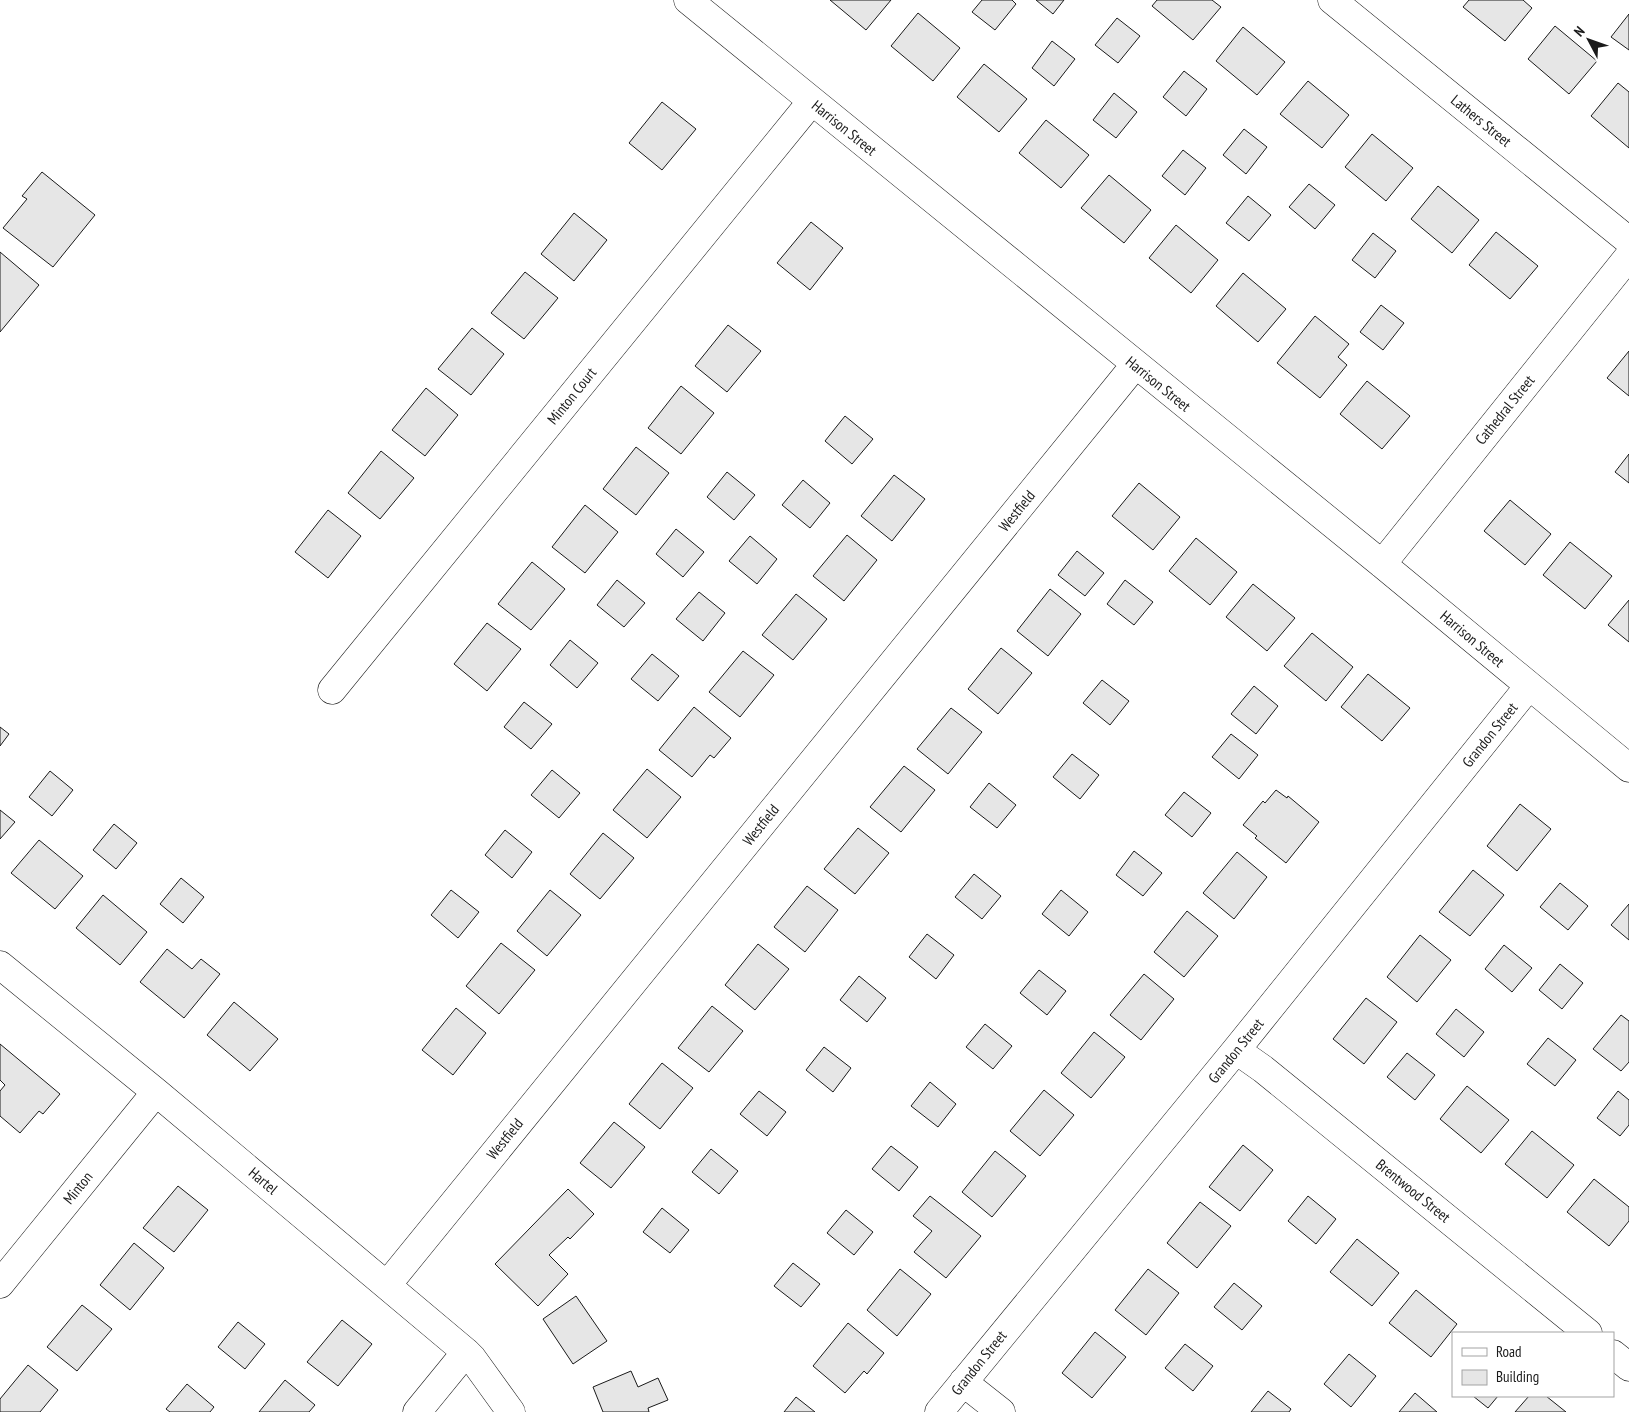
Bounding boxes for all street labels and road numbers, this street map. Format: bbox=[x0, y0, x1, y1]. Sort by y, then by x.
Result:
street label: Lathers Street bbox=[1447, 90, 1515, 151]
street label: Harrison Street bbox=[808, 96, 881, 160]
street label: Harrison Street bbox=[1122, 352, 1195, 416]
street label: Minton Court bbox=[543, 363, 600, 428]
street label: Cathedral Street bbox=[1471, 371, 1538, 448]
street label: Westfield bbox=[994, 486, 1039, 535]
street label: Harrison Street bbox=[1436, 606, 1508, 671]
street label: Grandon Street bbox=[1458, 698, 1521, 771]
street label: Westfield bbox=[738, 800, 783, 849]
street label: Grandon Street bbox=[1204, 1014, 1267, 1087]
street label: Westfield bbox=[482, 1114, 527, 1163]
street label: Brentwood Street bbox=[1372, 1155, 1454, 1226]
street label: Hartel bbox=[245, 1163, 282, 1199]
street label: Minton bbox=[59, 1168, 96, 1208]
street label: Grandon Street bbox=[947, 1326, 1010, 1399]

